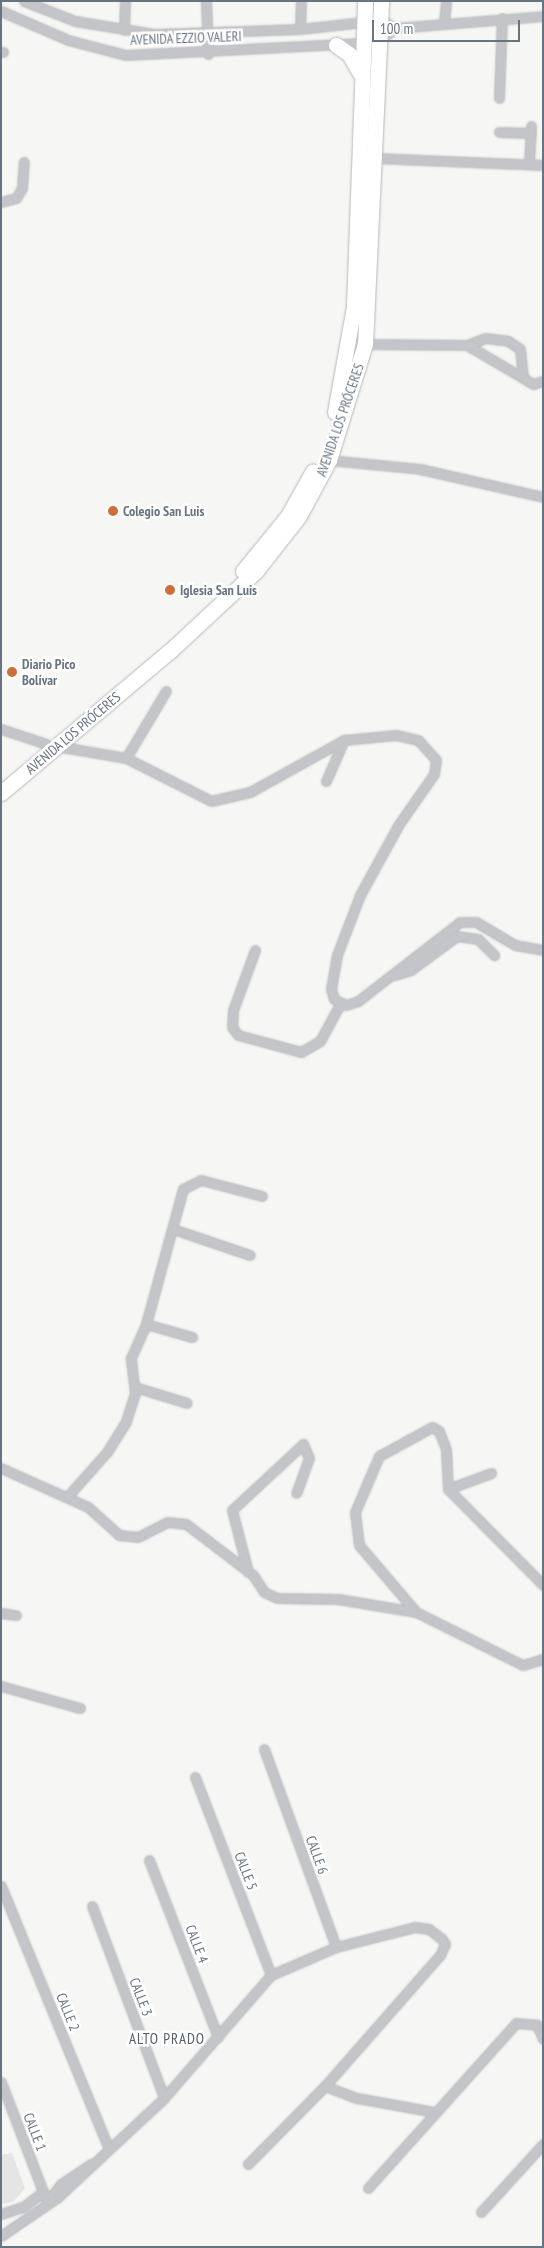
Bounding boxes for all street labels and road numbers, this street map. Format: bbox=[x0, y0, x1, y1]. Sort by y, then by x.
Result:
street label: AVENIDA EZZIO VALERI bbox=[130, 28, 242, 48]
street label: AVENIDA LOS PRÓCERES bbox=[313, 361, 367, 479]
street label: AVENIDA LOS PRÓCERES bbox=[22, 688, 124, 778]
street label: CALLE 6 bbox=[302, 1834, 332, 1876]
street label: CALLE 5 bbox=[231, 1850, 261, 1892]
street label: CALLE 4 bbox=[182, 1923, 212, 1965]
street label: CALLE 3 bbox=[126, 1976, 156, 2018]
street label: CALLE 2 bbox=[53, 1991, 83, 2033]
street label: CALLE 1 bbox=[20, 2111, 50, 2153]

